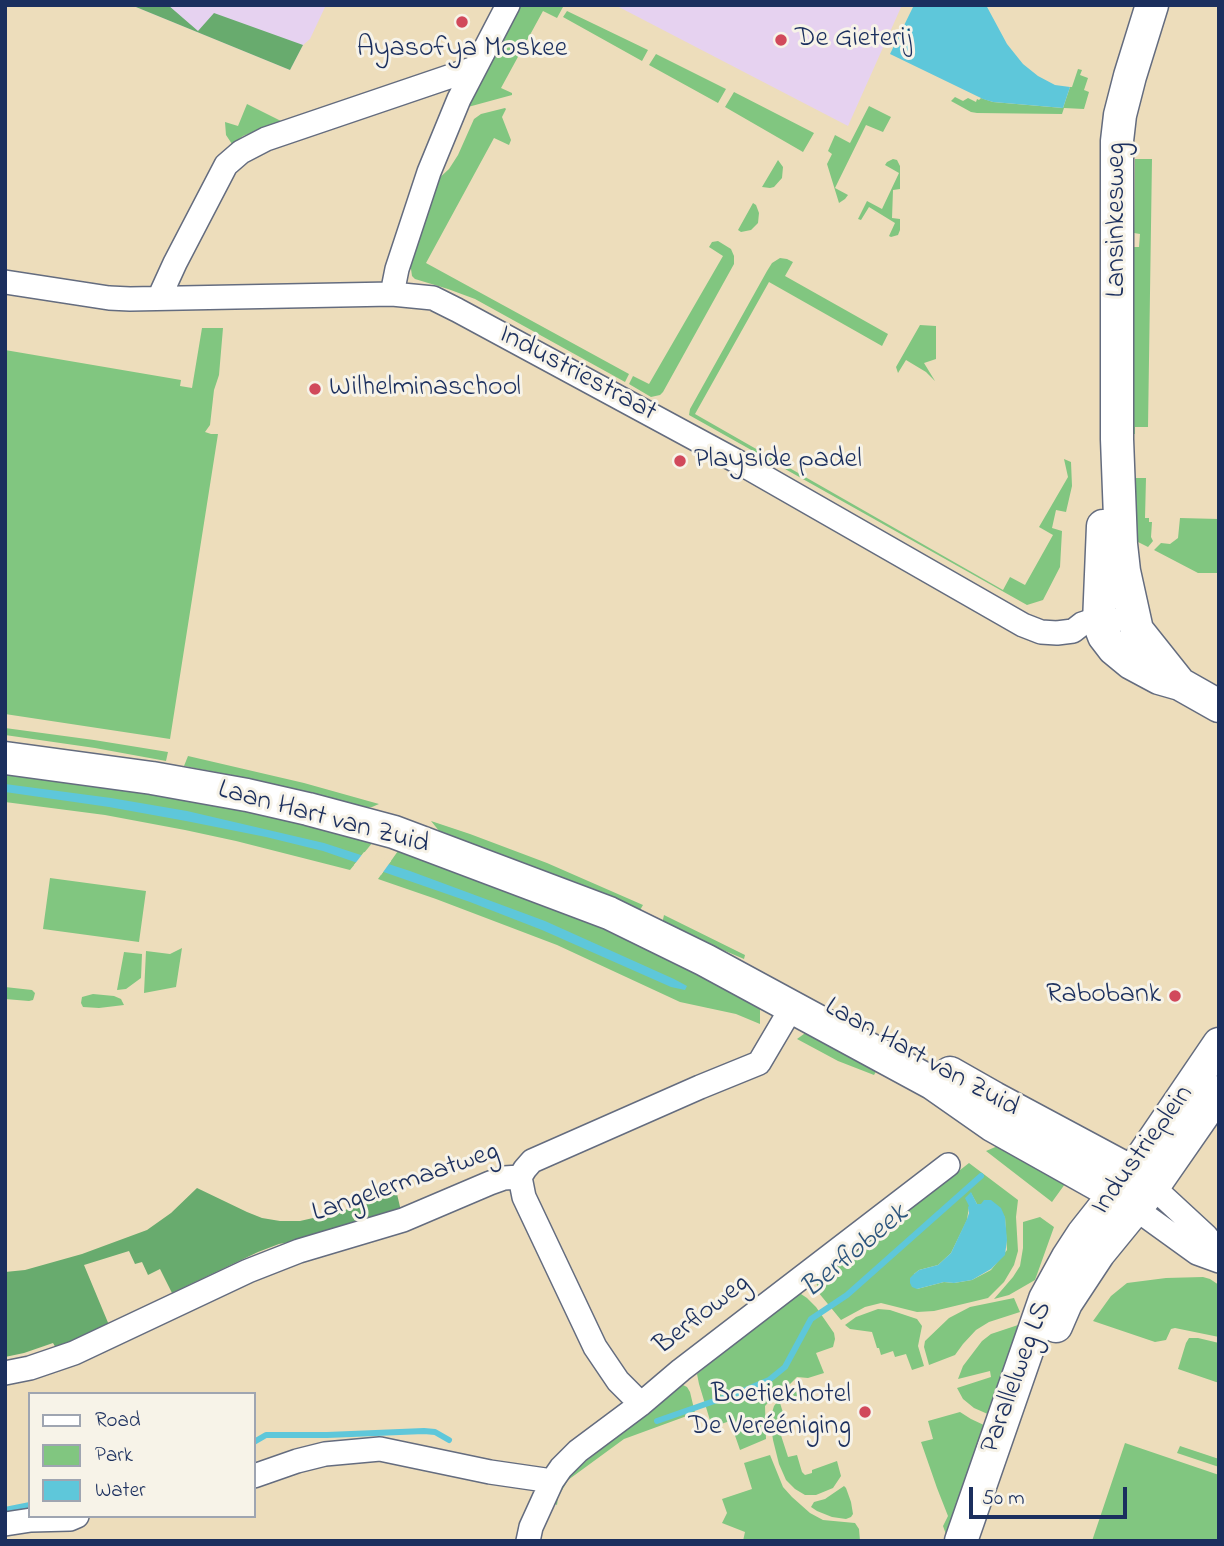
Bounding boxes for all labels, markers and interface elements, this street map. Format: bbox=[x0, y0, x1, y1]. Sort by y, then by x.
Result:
marker: Ayasofya Moskee bbox=[454, 14, 470, 30]
place label: De Gieterij bbox=[795, 23, 912, 57]
marker: De Gieterij bbox=[773, 32, 789, 48]
place label: Ayasofya Moskee bbox=[357, 33, 567, 67]
street label: Lansinkesweg bbox=[1101, 143, 1135, 297]
street label: Industriestraat bbox=[492, 319, 662, 431]
place label: Wilhelminaschool bbox=[329, 372, 521, 406]
marker: Wilhelminaschool bbox=[307, 381, 323, 397]
place label: Playside padel bbox=[694, 444, 862, 478]
marker: Playside padel bbox=[672, 453, 688, 469]
street label: Laan Hart van Zuid bbox=[214, 775, 432, 863]
place label: Rabobank bbox=[1046, 979, 1161, 1013]
marker: Rabobank bbox=[1167, 988, 1183, 1004]
street label: Laan Hart van Zuid bbox=[818, 992, 1024, 1126]
street label: Industrieplein bbox=[1086, 1079, 1202, 1223]
street label: Langelermaatweg bbox=[308, 1136, 504, 1232]
water label: Berflobeek bbox=[795, 1198, 917, 1308]
street label: Berfloweg bbox=[648, 1268, 758, 1364]
street label: Parallelweg LS bbox=[975, 1298, 1061, 1458]
place label: Boetiekhotel De Verééniging bbox=[689, 1379, 851, 1445]
legend bbox=[28, 1392, 256, 1518]
marker: Boetiekhotel De Verééniging bbox=[857, 1404, 873, 1420]
text: Road bbox=[95, 1406, 141, 1436]
text: Park bbox=[95, 1441, 133, 1471]
scale bar bbox=[972, 1472, 1130, 1516]
text: Water bbox=[95, 1476, 146, 1506]
text: 50 m bbox=[982, 1484, 1025, 1514]

